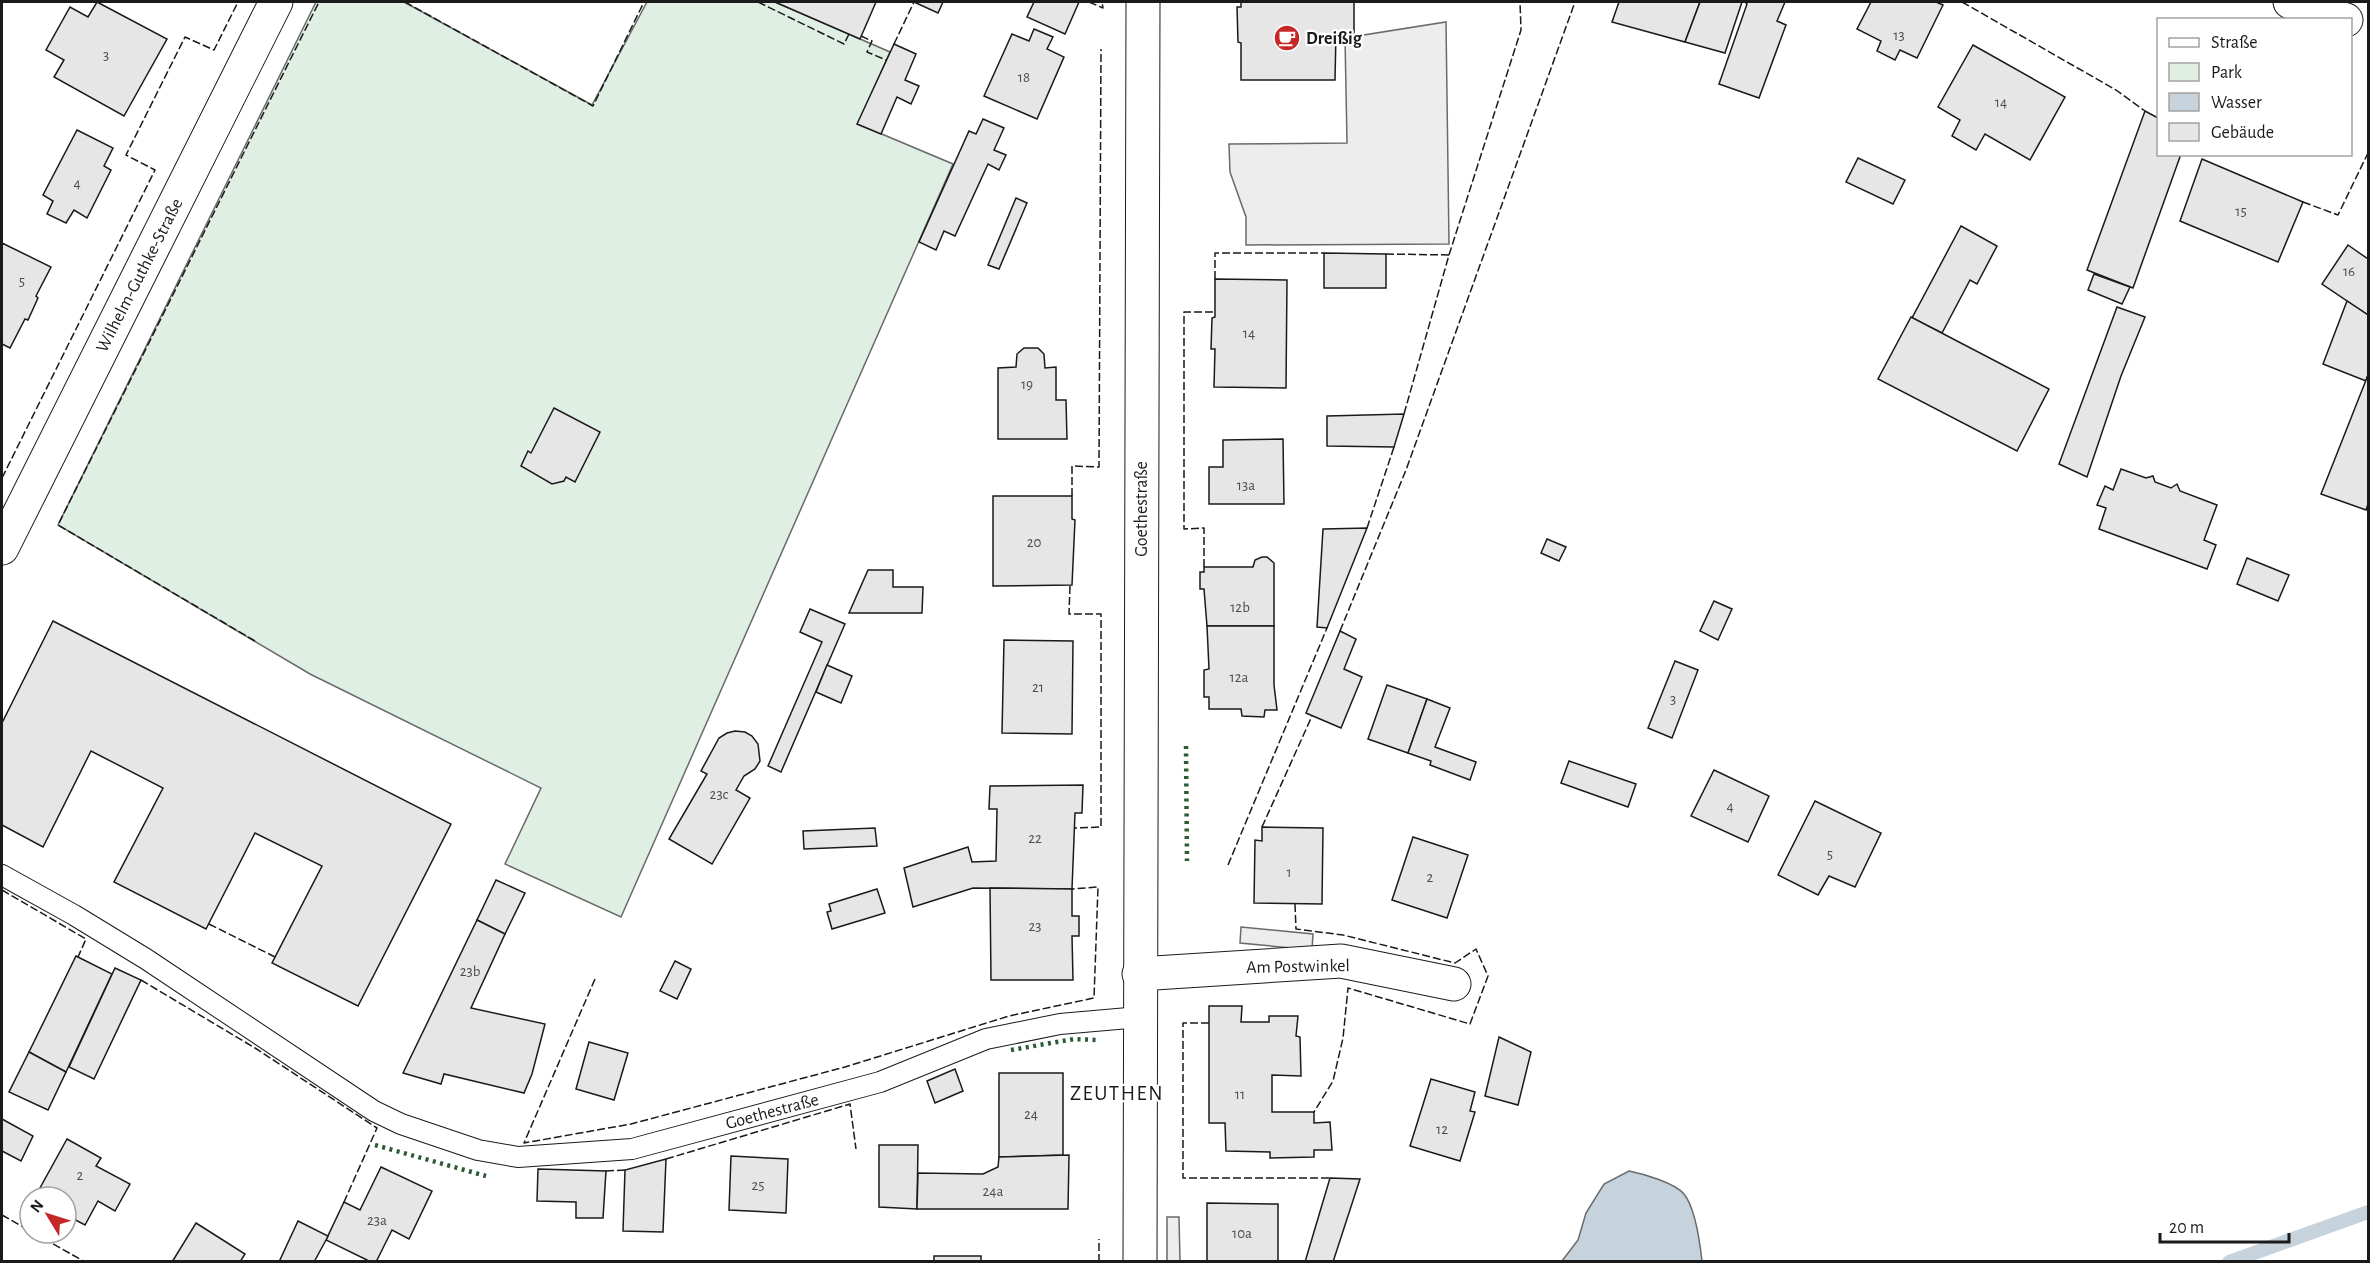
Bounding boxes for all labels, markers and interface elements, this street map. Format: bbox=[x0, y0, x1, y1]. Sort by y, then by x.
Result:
legend bbox=[2157, 18, 2352, 156]
cafe icon: Dreißig bbox=[1272, 23, 1302, 53]
house number: 13 bbox=[1893, 28, 1905, 43]
place label: Dreißig bbox=[1306, 30, 1363, 48]
text: Straße bbox=[2211, 34, 2257, 52]
house number: 3 bbox=[103, 48, 109, 63]
text: Park bbox=[2211, 64, 2243, 82]
house number: 18 bbox=[1018, 70, 1030, 85]
text: Wasser bbox=[2211, 94, 2262, 112]
house number: 14 bbox=[1995, 95, 2007, 110]
text: Gebäude bbox=[2211, 124, 2274, 142]
house number: 4 bbox=[73, 176, 81, 191]
street label: Wilhelm-Guthke-Straße bbox=[93, 196, 186, 355]
house number: 15 bbox=[2235, 204, 2247, 219]
house number: 16 bbox=[2343, 264, 2355, 279]
house number: 5 bbox=[19, 274, 25, 289]
house number: 14 bbox=[1243, 326, 1255, 341]
house number: 19 bbox=[1021, 377, 1033, 392]
street label: Goethestraße bbox=[1133, 461, 1151, 557]
house number: 13a bbox=[1237, 478, 1255, 493]
house number: 20 bbox=[1027, 535, 1041, 550]
house number: 12b bbox=[1230, 600, 1250, 615]
house number: 12a bbox=[1230, 670, 1249, 685]
house number: 21 bbox=[1032, 680, 1044, 695]
house number: 3 bbox=[1670, 692, 1676, 707]
house number: 23c bbox=[710, 787, 729, 802]
house number: 4 bbox=[1726, 799, 1734, 814]
house number: 22 bbox=[1028, 831, 1042, 846]
house number: 5 bbox=[1827, 847, 1833, 862]
house number: 1 bbox=[1286, 865, 1292, 880]
house number: 2 bbox=[1427, 870, 1434, 885]
house number: 23 bbox=[1028, 919, 1042, 934]
street label: Am Postwinkel bbox=[1246, 957, 1350, 977]
house number: 23b bbox=[460, 964, 481, 979]
district label: ZEUTHEN bbox=[1070, 1083, 1164, 1104]
house number: 11 bbox=[1235, 1087, 1245, 1102]
street label: Goethestraße bbox=[724, 1091, 821, 1133]
house number: 24 bbox=[1024, 1107, 1038, 1122]
house number: 12 bbox=[1436, 1122, 1448, 1137]
house number: 2 bbox=[77, 1168, 84, 1183]
house number: 25 bbox=[751, 1178, 765, 1193]
house number: 24a bbox=[983, 1184, 1004, 1199]
north arrow bbox=[18, 1185, 78, 1245]
text: N bbox=[27, 1197, 47, 1216]
scale bar bbox=[2160, 1206, 2289, 1244]
house number: 23a bbox=[367, 1213, 387, 1228]
text: 20 m bbox=[2169, 1219, 2204, 1237]
house number: 10a bbox=[1232, 1226, 1252, 1241]

